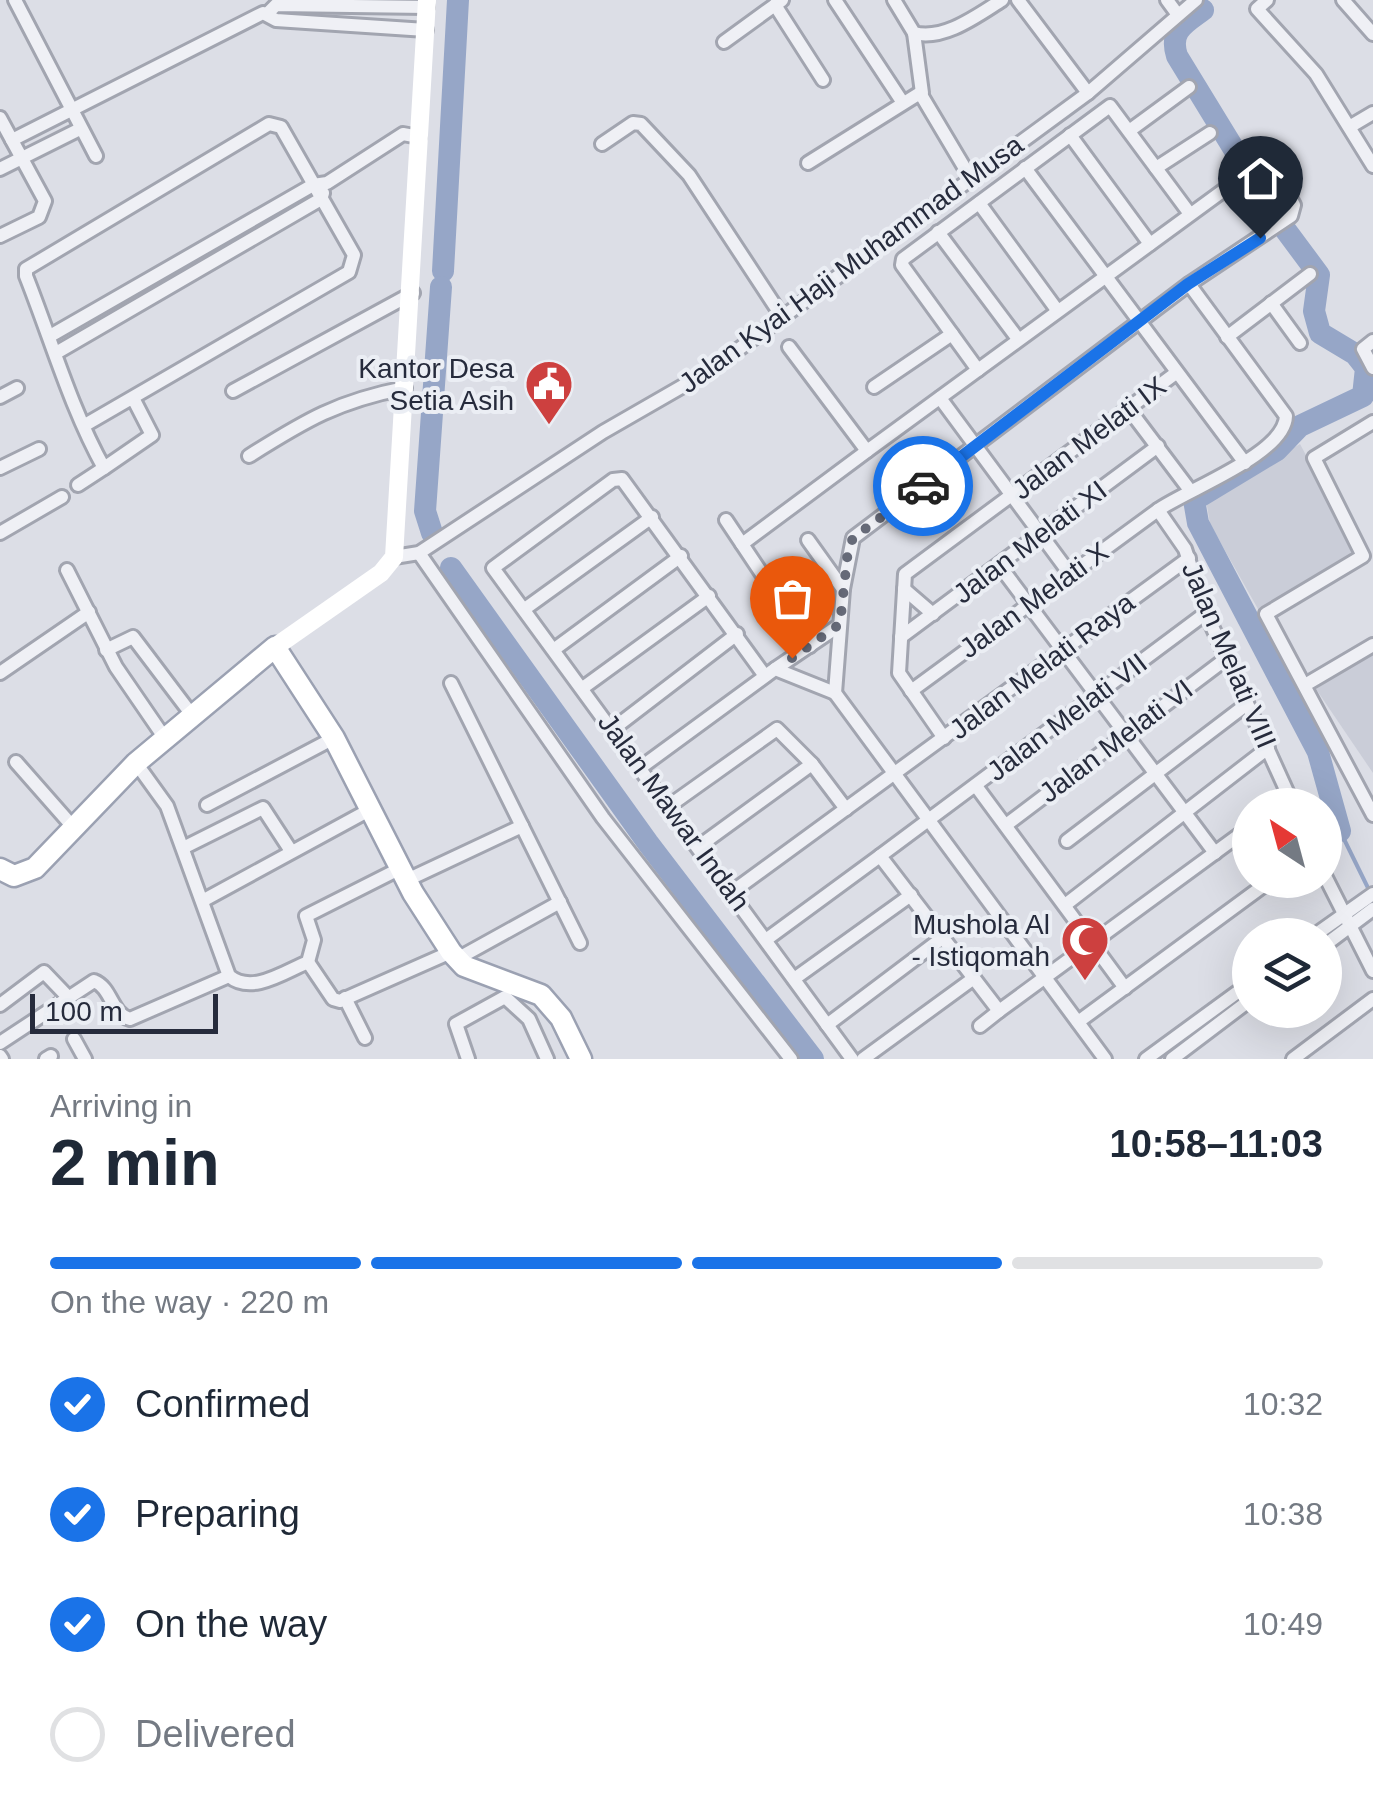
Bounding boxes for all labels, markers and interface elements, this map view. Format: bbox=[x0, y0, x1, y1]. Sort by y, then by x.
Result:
street label: Jalan Kyai Haji Muhammad Musa bbox=[673, 129, 1029, 399]
pin bbox=[1218, 136, 1303, 239]
icon: home bbox=[1233, 151, 1288, 206]
place label: Kantor Desa Setia Asih bbox=[358, 353, 514, 416]
public building icon: Kantor Desa Setia Asih bbox=[523, 358, 575, 426]
street label: Jalan Melati IX bbox=[1006, 370, 1172, 506]
courier bbox=[873, 436, 973, 536]
icon: car bbox=[896, 459, 951, 514]
street label: Jalan Melati XI bbox=[947, 473, 1113, 611]
street label: Jalan Melati X bbox=[953, 535, 1115, 665]
pin bbox=[750, 556, 835, 659]
street label: Jalan Melati VIII bbox=[1176, 557, 1282, 753]
icon: bag bbox=[765, 571, 820, 626]
street label: Jalan Melati Raya bbox=[944, 586, 1141, 745]
street label: Jalan Melati VII bbox=[980, 646, 1154, 788]
street label: Jalan Melati VI bbox=[1033, 672, 1199, 810]
street label: Jalan Mawar Indah bbox=[592, 707, 756, 917]
north arrow bbox=[1232, 788, 1342, 898]
map controls bbox=[1232, 788, 1342, 1028]
place label: Mushola Al - Istiqomah bbox=[912, 909, 1050, 972]
mosque icon: Mushola Al - Istiqomah bbox=[1059, 914, 1111, 982]
button: layers bbox=[1232, 918, 1342, 1028]
scale bar bbox=[30, 989, 218, 1034]
text: 100 m bbox=[45, 996, 123, 1027]
text: Arriving in bbox=[50, 1088, 192, 1124]
text: 10:58–11:03 bbox=[1110, 1123, 1323, 1165]
text: 2 min bbox=[50, 1126, 220, 1199]
text: On the way · 220 m bbox=[50, 1284, 329, 1320]
icon: check bbox=[50, 1377, 105, 1432]
text: Confirmed bbox=[135, 1383, 310, 1425]
text: 10:32 bbox=[1243, 1386, 1323, 1422]
icon: check bbox=[50, 1487, 105, 1542]
text: Preparing bbox=[135, 1493, 300, 1535]
text: 10:38 bbox=[1243, 1496, 1323, 1532]
icon: check bbox=[50, 1597, 105, 1652]
text: On the way bbox=[135, 1603, 327, 1645]
text: 10:49 bbox=[1243, 1606, 1323, 1642]
text: Delivered bbox=[135, 1713, 296, 1755]

